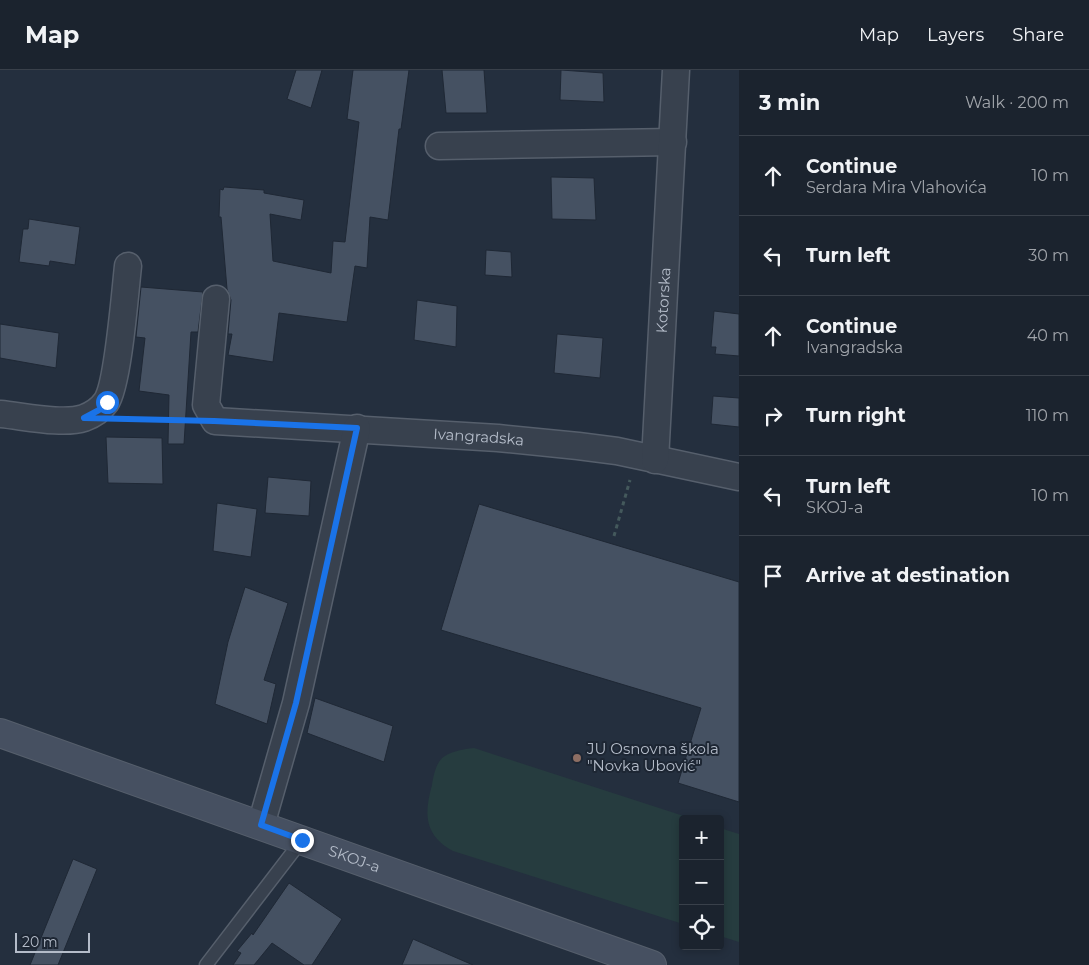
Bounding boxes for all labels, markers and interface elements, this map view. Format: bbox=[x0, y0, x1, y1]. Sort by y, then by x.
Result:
text: Map bbox=[25, 20, 79, 49]
text: Map bbox=[859, 24, 899, 46]
text: Layers bbox=[927, 24, 984, 46]
text: Share bbox=[1012, 24, 1064, 46]
text: 3 min bbox=[759, 90, 820, 115]
text: Walk · 200 m bbox=[965, 93, 1069, 112]
text: Continue bbox=[806, 155, 897, 178]
icon: ahead bbox=[759, 162, 787, 190]
text: 10 m bbox=[1031, 166, 1069, 185]
text: Serdara Mira Vlahovića bbox=[806, 178, 987, 197]
icon: left bbox=[759, 242, 787, 270]
text: Turn left bbox=[806, 244, 891, 267]
text: 30 m bbox=[1028, 246, 1069, 265]
street label: Kotorska bbox=[652, 267, 674, 334]
text: Continue bbox=[806, 315, 897, 338]
icon: ahead bbox=[759, 322, 787, 350]
text: 40 m bbox=[1027, 326, 1069, 345]
text: Ivangradska bbox=[806, 338, 903, 357]
route start bbox=[96, 391, 119, 414]
icon: right bbox=[759, 402, 787, 430]
text: Turn right bbox=[806, 404, 906, 427]
text: 110 m bbox=[1026, 406, 1069, 425]
street label: Ivangradska bbox=[433, 424, 525, 450]
text: Turn left bbox=[806, 475, 891, 498]
icon: left bbox=[759, 482, 787, 510]
text: 10 m bbox=[1031, 486, 1069, 505]
text: SKOJ-a bbox=[806, 498, 863, 517]
icon: arrive bbox=[759, 562, 787, 590]
text: Arrive at destination bbox=[806, 564, 1010, 587]
place label: JU Osnovna škola "Novka Ubović" bbox=[586, 739, 719, 775]
marker: JU Osnovna škola "Novka Ubović" bbox=[571, 752, 583, 764]
map controls bbox=[679, 815, 724, 950]
button: + bbox=[679, 815, 724, 860]
route end bbox=[291, 829, 314, 852]
street label: SKOJ-a bbox=[326, 841, 383, 877]
button: − bbox=[679, 860, 724, 905]
button: locate bbox=[679, 905, 724, 950]
scale bar bbox=[15, 930, 90, 953]
text: 20 m bbox=[22, 933, 58, 951]

